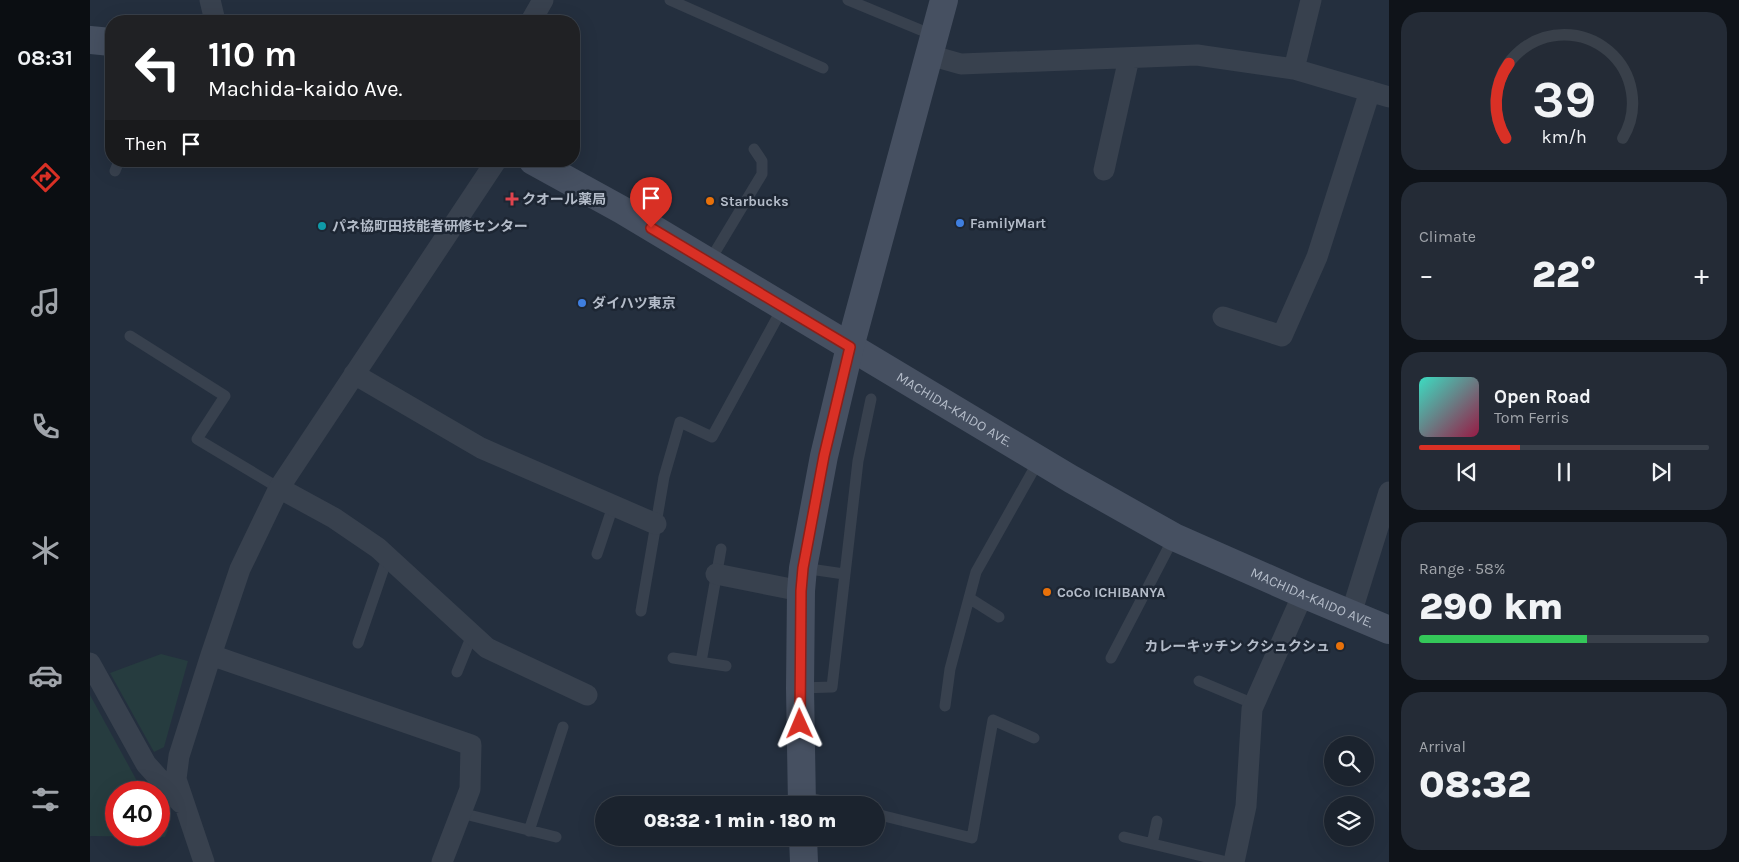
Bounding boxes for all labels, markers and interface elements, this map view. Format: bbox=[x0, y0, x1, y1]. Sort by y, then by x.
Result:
text: 110 m bbox=[208, 34, 297, 75]
icon: left bbox=[125, 35, 190, 100]
text: 08:31 bbox=[17, 45, 73, 71]
text: 39 bbox=[1532, 69, 1596, 130]
text: Machida-kaido Ave. bbox=[208, 76, 403, 102]
text: km/h bbox=[1541, 127, 1587, 148]
icon: arrive bbox=[177, 130, 205, 158]
text: Then bbox=[125, 133, 167, 155]
icon: directions bbox=[28, 160, 63, 195]
pin bbox=[630, 177, 672, 228]
icon: arrive bbox=[637, 184, 665, 212]
place label: クオール薬局 bbox=[522, 191, 606, 208]
marker: クオール薬局 bbox=[506, 193, 518, 205]
place label: Starbucks bbox=[720, 193, 789, 210]
marker: Starbucks bbox=[704, 195, 716, 207]
place label: FamilyMart bbox=[970, 215, 1047, 232]
marker: FamilyMart bbox=[954, 217, 966, 229]
place label: パネ協町田技能者研修センター bbox=[332, 218, 528, 235]
marker: パネ協町田技能者研修センター bbox=[316, 220, 328, 232]
text: Climate bbox=[1419, 227, 1476, 246]
text: 22° bbox=[1532, 252, 1596, 297]
text: − bbox=[1419, 258, 1434, 291]
text: + bbox=[1694, 258, 1709, 291]
icon: music bbox=[28, 285, 63, 320]
place label: ダイハツ東京 bbox=[592, 295, 676, 312]
marker: ダイハツ東京 bbox=[576, 297, 588, 309]
street label: MACHIDA-KAIDO AVE. bbox=[893, 368, 1016, 451]
text: Open Road bbox=[1494, 386, 1591, 408]
text: Tom Ferris bbox=[1494, 408, 1569, 427]
icon: phone bbox=[28, 409, 63, 444]
icon: previous bbox=[1453, 458, 1481, 486]
icon: pause bbox=[1550, 458, 1578, 486]
icon: next bbox=[1647, 458, 1675, 486]
icon: climate bbox=[28, 533, 63, 568]
text: Range · 58% bbox=[1419, 559, 1505, 578]
street label: MACHIDA-KAIDO AVE. bbox=[1248, 563, 1377, 631]
place label: CoCo ICHIBANYA bbox=[1057, 584, 1165, 601]
text: 290 km bbox=[1419, 584, 1563, 629]
marker: CoCo ICHIBANYA bbox=[1041, 586, 1053, 598]
place label: カレーキッチン クシュクシュ bbox=[1144, 638, 1330, 655]
marker: カレーキッチン クシュクシュ bbox=[1334, 640, 1346, 652]
icon: car bbox=[28, 658, 63, 693]
position arrow bbox=[773, 697, 825, 749]
map controls bbox=[1324, 736, 1374, 846]
button: search bbox=[1324, 736, 1374, 786]
text: Arrival bbox=[1419, 737, 1466, 756]
text: 08:32 bbox=[1419, 762, 1531, 807]
speed limit sign: 40 bbox=[105, 781, 170, 846]
icon: filters bbox=[28, 782, 63, 817]
button: layers bbox=[1324, 796, 1374, 846]
text: 08:32 · 1 min · 180 m bbox=[644, 810, 836, 832]

